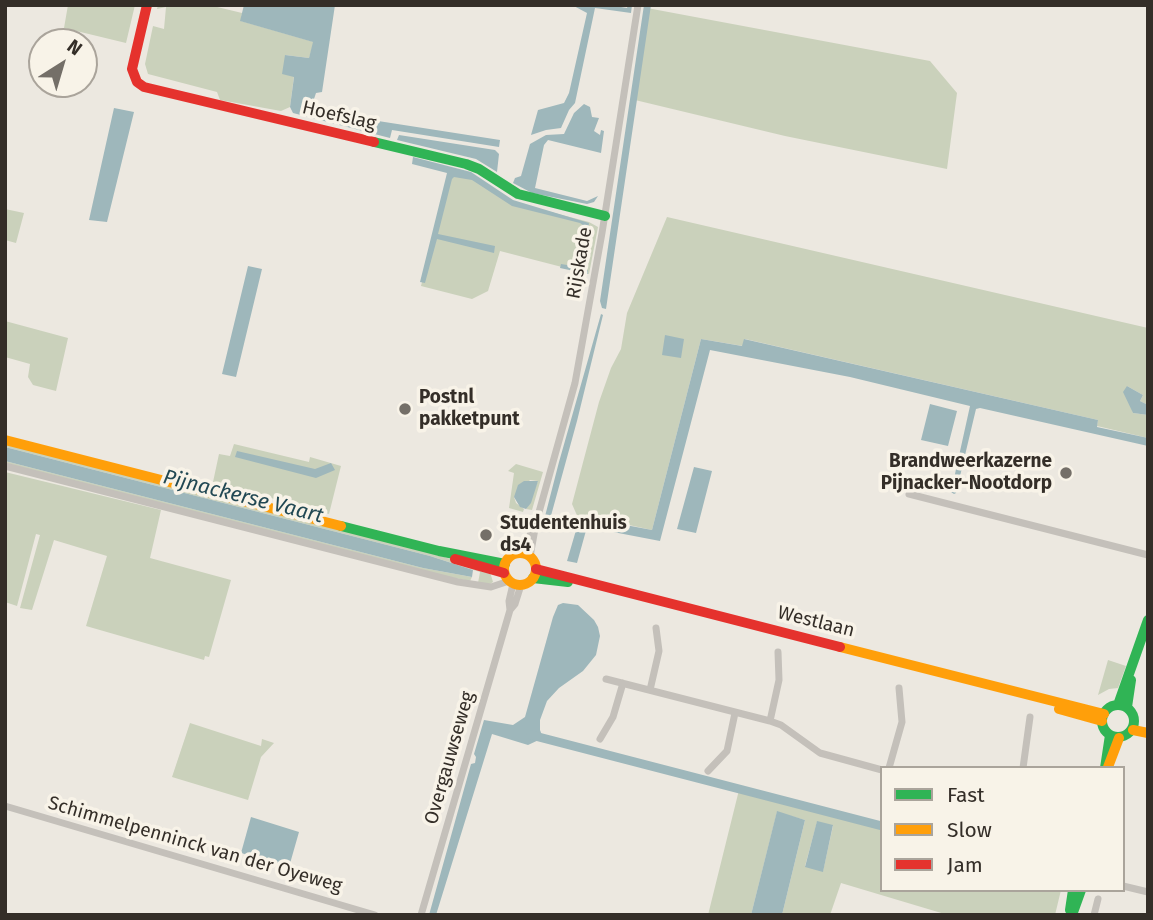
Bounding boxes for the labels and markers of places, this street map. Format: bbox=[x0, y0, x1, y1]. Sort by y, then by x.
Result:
place label: Postnl pakketpunt bbox=[419, 387, 520, 431]
marker: Postnl pakketpunt bbox=[397, 401, 413, 417]
place label: Brandweerkazerne Pijnacker-Nootdorp bbox=[881, 451, 1052, 495]
marker: Brandweerkazerne Pijnacker-Nootdorp bbox=[1058, 465, 1074, 481]
place label: Studentenhuis ds4 bbox=[500, 513, 627, 557]
marker: Studentenhuis ds4 bbox=[478, 527, 494, 543]

